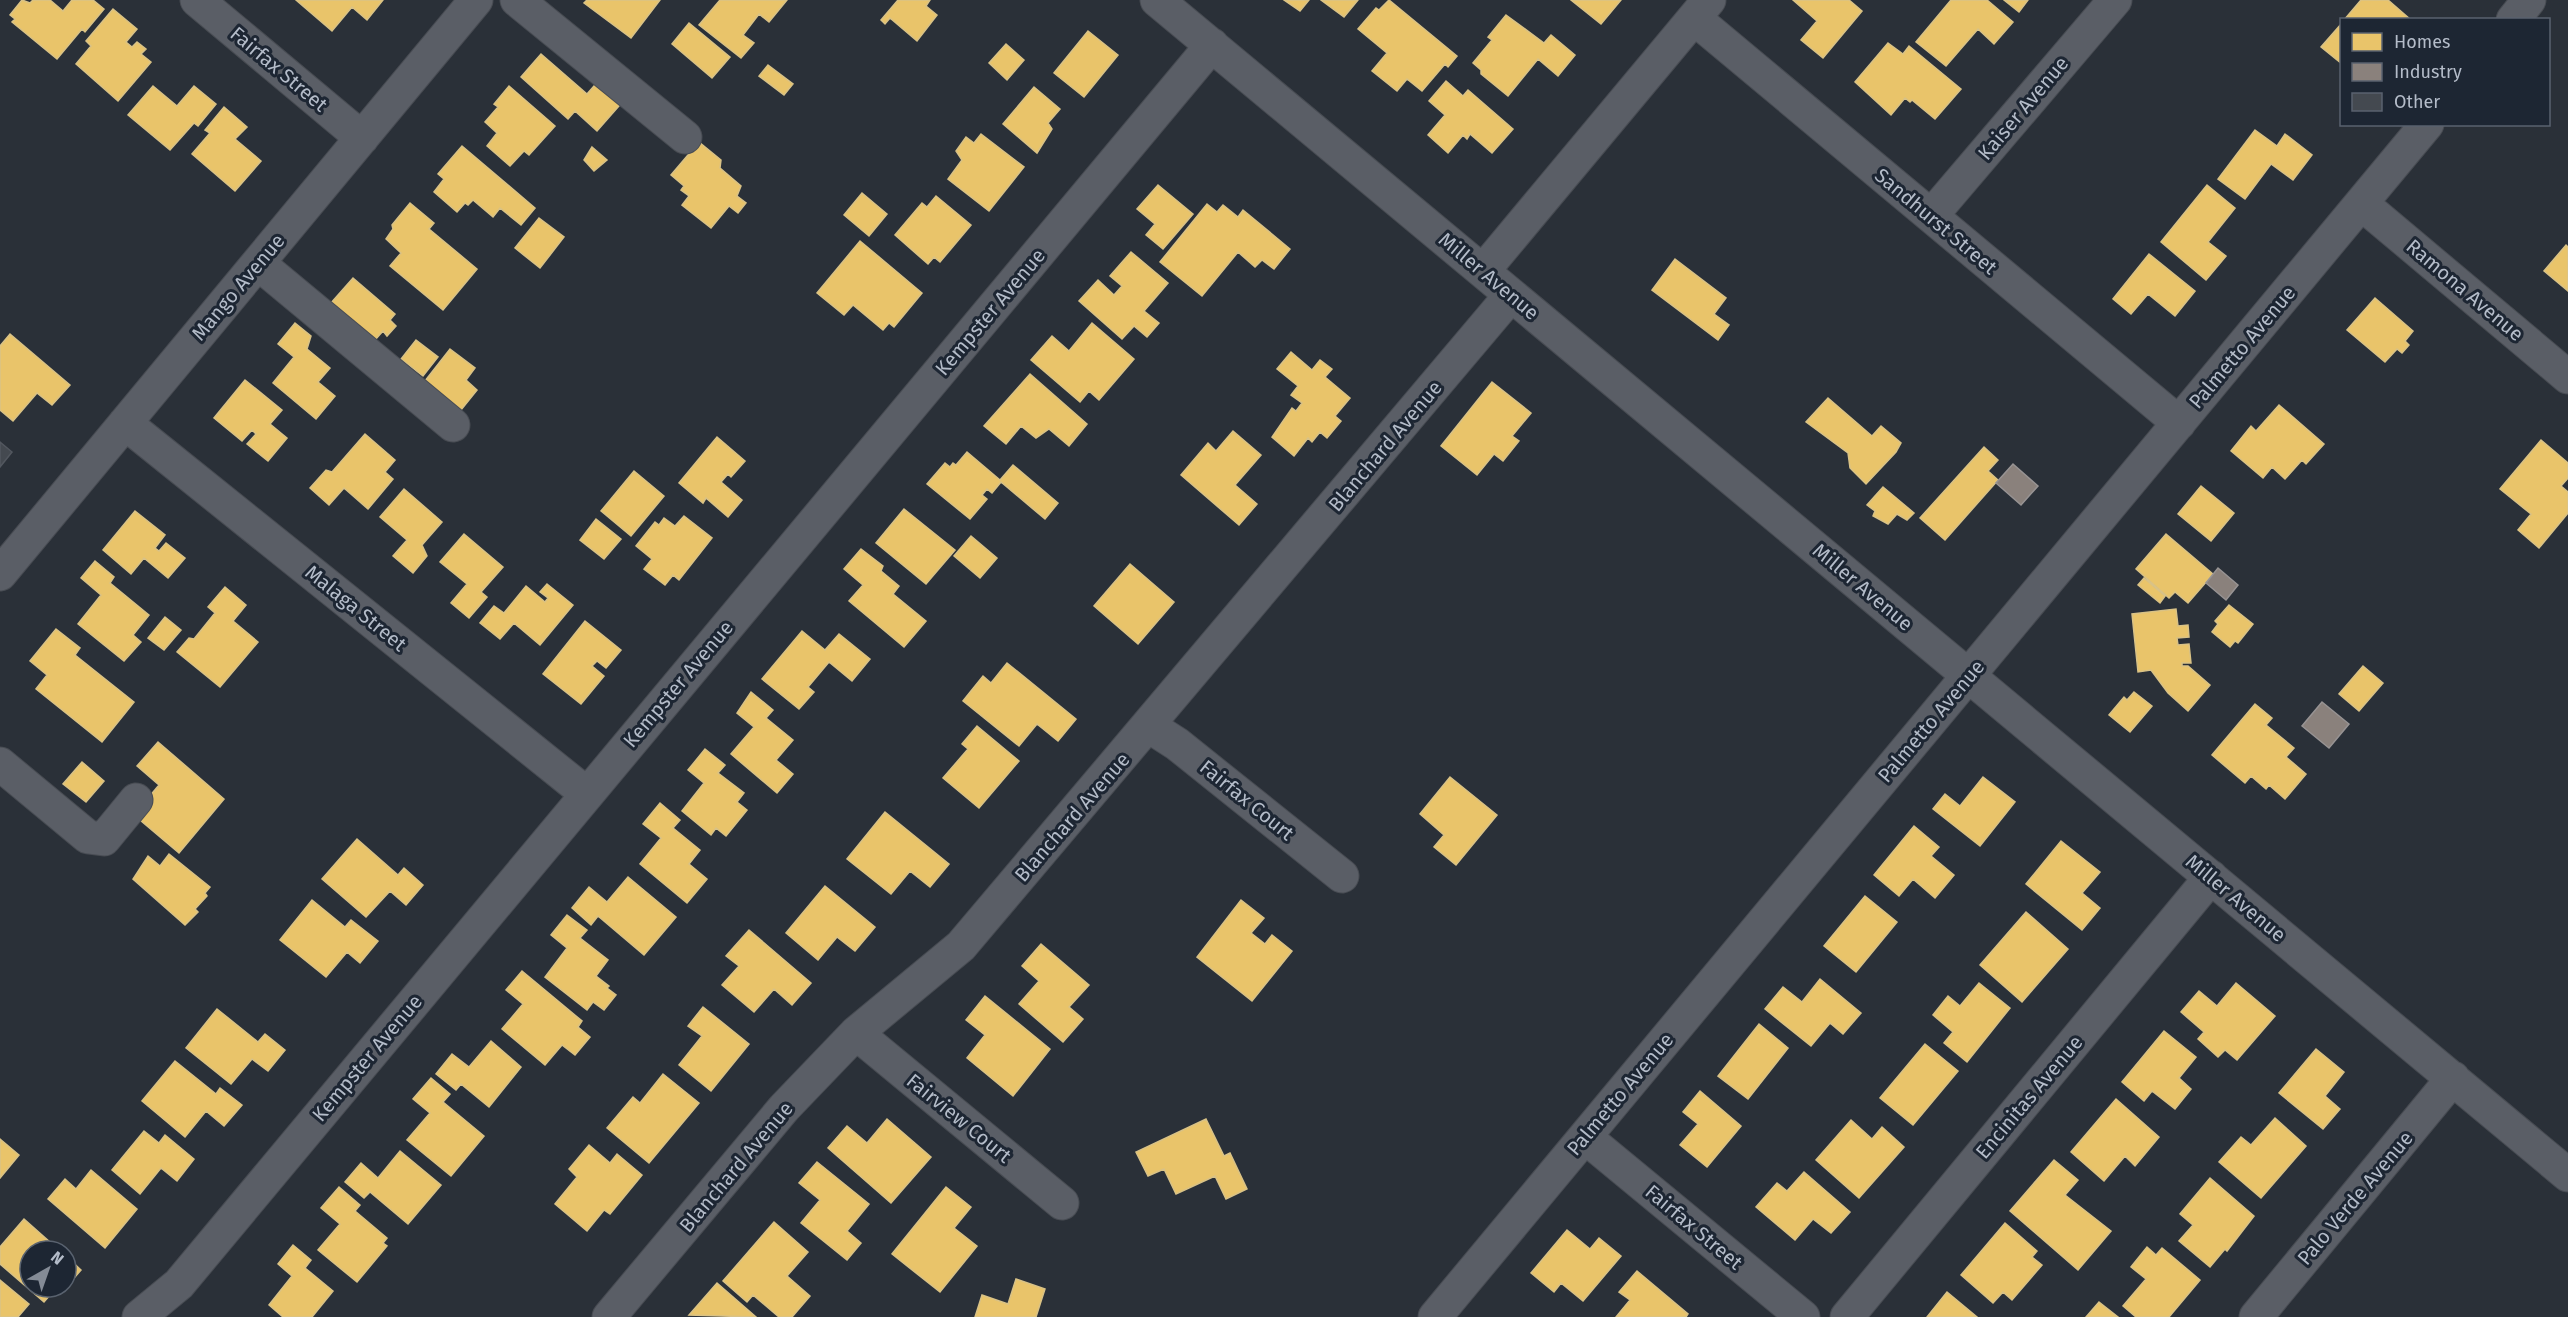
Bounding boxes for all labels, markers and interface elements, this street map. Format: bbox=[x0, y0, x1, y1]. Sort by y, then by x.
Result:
legend bbox=[2340, 18, 2550, 126]
street label: Fairfax Street bbox=[226, 21, 333, 117]
text: Homes bbox=[2394, 31, 2450, 53]
street label: Kaiser Avenue bbox=[1973, 51, 2073, 165]
text: Industry bbox=[2394, 61, 2462, 83]
text: Other bbox=[2394, 91, 2440, 113]
street label: Sandhurst Street bbox=[1870, 163, 2003, 280]
street label: Miller Avenue bbox=[1434, 227, 1544, 325]
street label: Mango Avenue bbox=[187, 229, 289, 345]
street label: Ramona Avenue bbox=[2401, 234, 2529, 346]
street label: Kempster Avenue bbox=[930, 244, 1050, 380]
street label: Palmetto Avenue bbox=[2184, 281, 2300, 413]
street label: Blanchard Avenue bbox=[1323, 376, 1447, 516]
street label: Miller Avenue bbox=[1808, 538, 1918, 636]
street label: Malaga Street bbox=[301, 560, 412, 657]
street label: Kempster Avenue bbox=[618, 616, 738, 752]
street label: Palmetto Avenue bbox=[1873, 655, 1989, 787]
street label: Blanchard Avenue bbox=[1009, 747, 1135, 887]
street label: Fairfax Court bbox=[1195, 755, 1299, 846]
street label: Miller Avenue bbox=[2181, 849, 2291, 947]
street label: Kempster Avenue bbox=[307, 990, 427, 1126]
street label: Palmetto Avenue bbox=[1562, 1028, 1678, 1160]
street label: Encinitas Avenue bbox=[1970, 1030, 2088, 1164]
street label: Fairview Court bbox=[902, 1068, 1017, 1168]
street label: Blanchard Avenue bbox=[674, 1097, 798, 1237]
street label: Palo Verde Avenue bbox=[2292, 1126, 2418, 1270]
street label: Fairfax Street bbox=[1641, 1179, 1748, 1275]
north arrow bbox=[18, 1239, 78, 1299]
text: N bbox=[47, 1247, 67, 1269]

